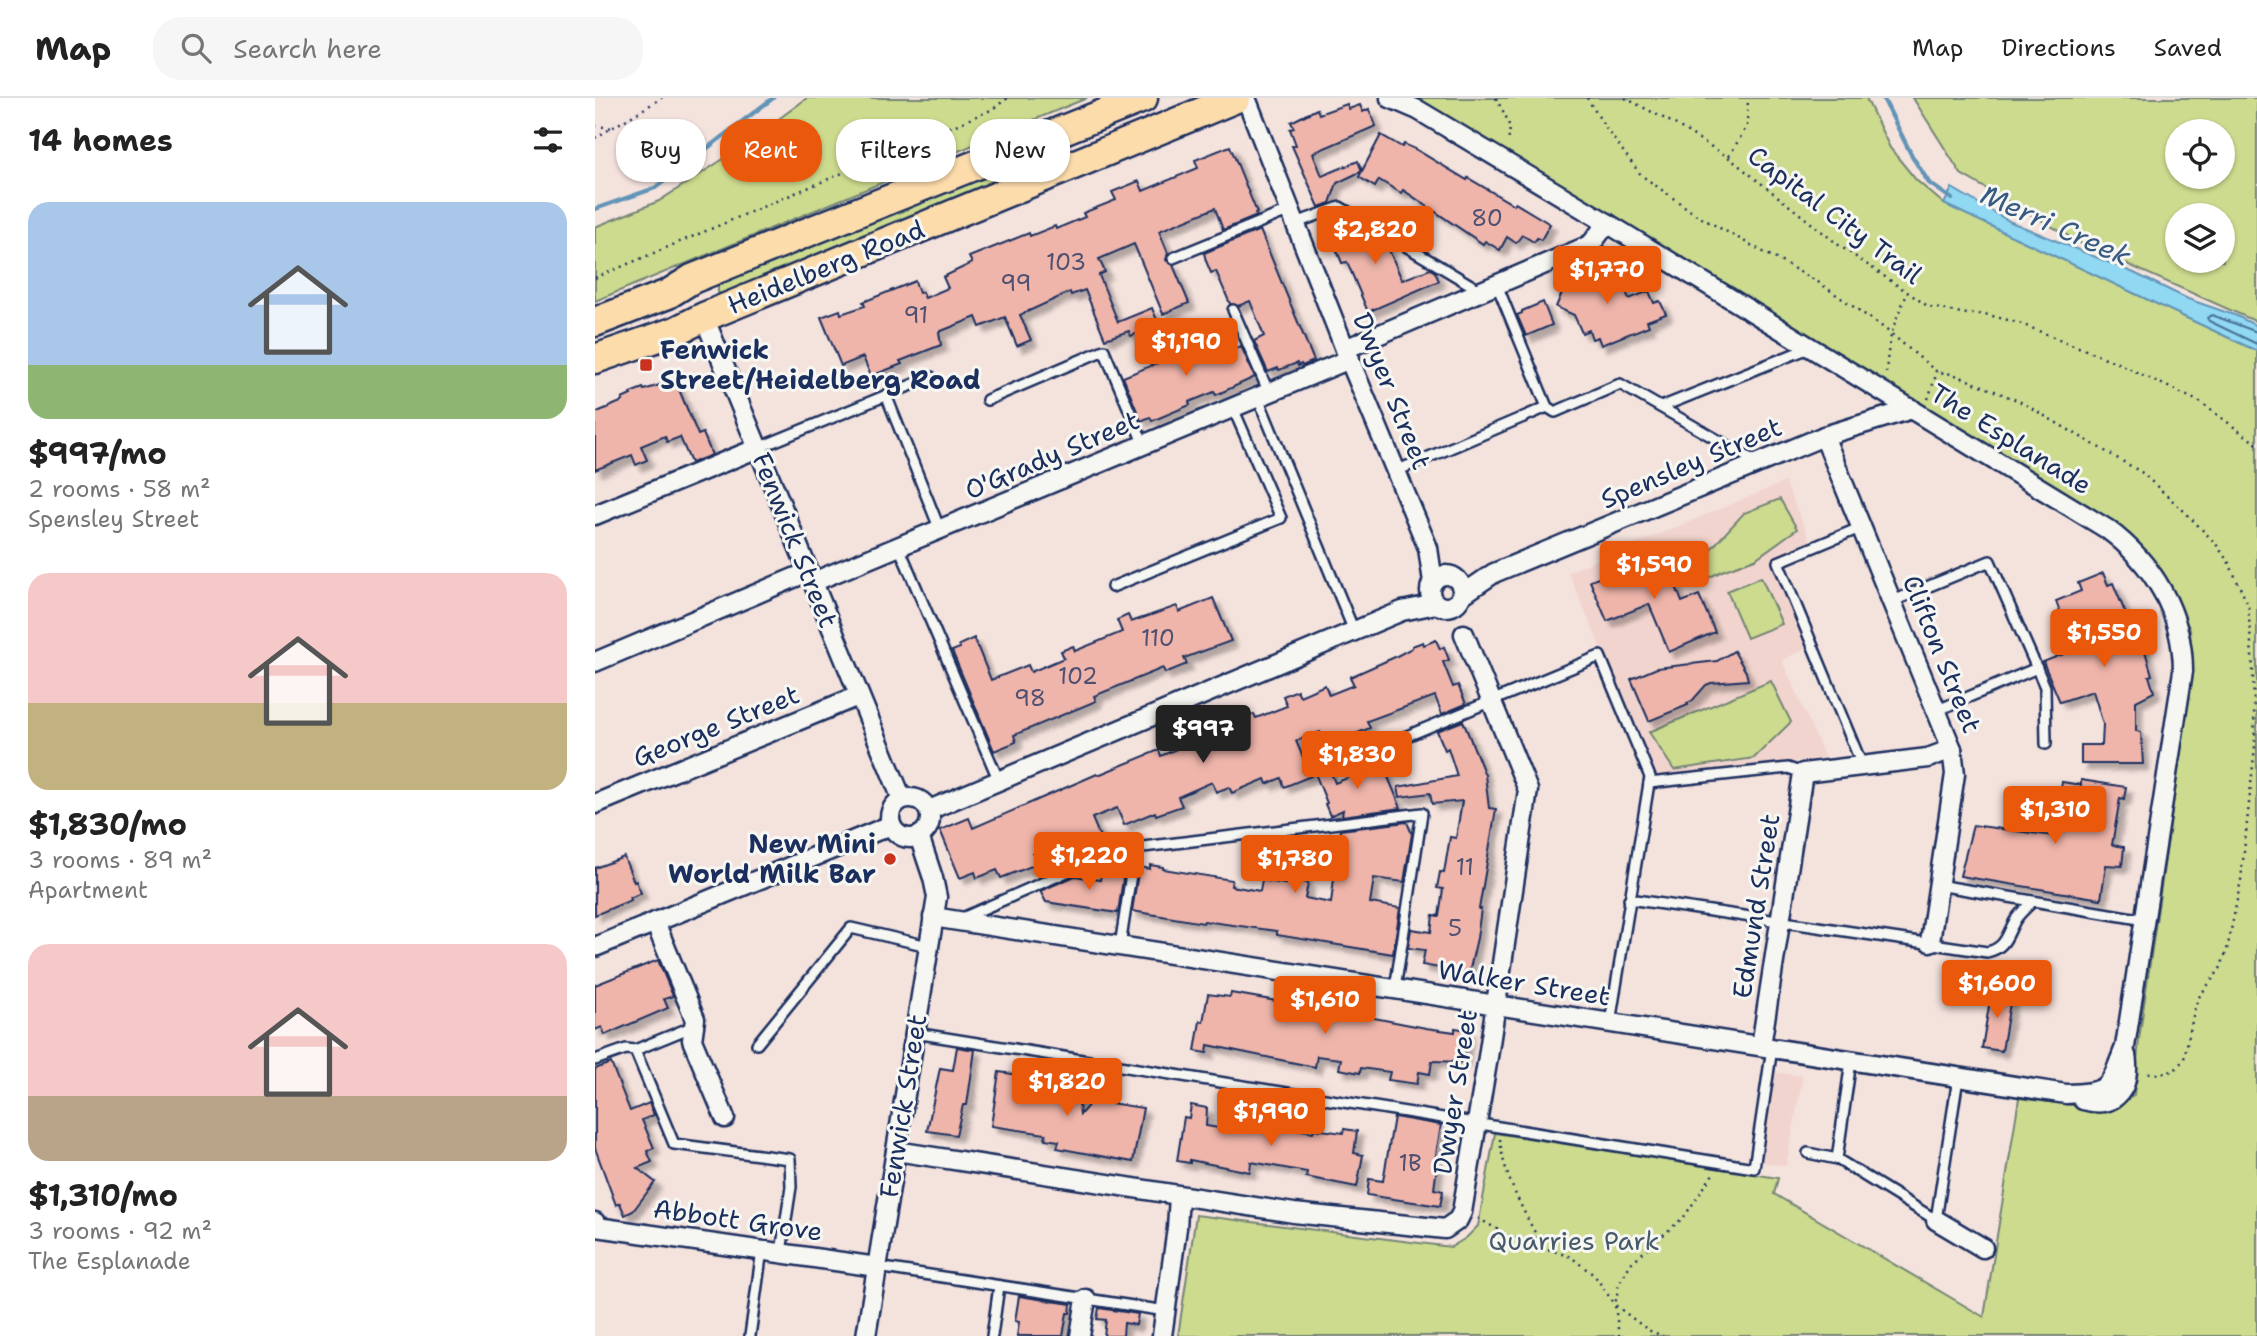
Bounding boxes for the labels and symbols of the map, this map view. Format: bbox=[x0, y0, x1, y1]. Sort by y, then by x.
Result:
street label: Capital City Trail bbox=[1741, 137, 1930, 292]
water label: Merri Creek bbox=[1975, 175, 2137, 275]
house number: 80 bbox=[1471, 203, 1503, 233]
pin: $2,820 bbox=[1318, 206, 1432, 266]
street label: Heidelberg Road bbox=[722, 211, 929, 322]
pin: $1,770 bbox=[1550, 246, 1664, 306]
house number: 103 bbox=[1046, 247, 1086, 277]
house number: 99 bbox=[1000, 268, 1032, 298]
house number: 91 bbox=[904, 300, 928, 330]
street label: Dwyer Street bbox=[1345, 307, 1440, 475]
pin: $1,190 bbox=[1129, 318, 1243, 378]
place label: Fenwick Street/Heidelberg Road bbox=[660, 332, 981, 397]
marker: Fenwick Street/Heidelberg Road bbox=[638, 357, 654, 373]
street label: The Esplanade bbox=[1924, 375, 2099, 502]
street label: O'Grady Street bbox=[959, 402, 1144, 507]
street label: Spensley Street bbox=[1595, 409, 1787, 516]
street label: Fenwick Street bbox=[744, 447, 846, 632]
pin: $1,590 bbox=[1597, 542, 1711, 601]
street label: Clifton Street bbox=[1895, 570, 1990, 738]
pin: $1,550 bbox=[2047, 610, 2161, 669]
house number: 110 bbox=[1141, 623, 1175, 653]
house number: 102 bbox=[1058, 661, 1098, 691]
street label: George Street bbox=[627, 676, 804, 775]
house number: 98 bbox=[1014, 683, 1046, 713]
pin: $997 bbox=[1162, 706, 1244, 765]
pin: $1,830 bbox=[1300, 732, 1414, 791]
pin: $1,310 bbox=[1998, 786, 2112, 846]
street label: Edmund Street bbox=[1724, 811, 1787, 1001]
place label: New Mini World Milk Bar bbox=[668, 826, 876, 891]
pin: $1,220 bbox=[1032, 832, 1146, 892]
pin: $1,780 bbox=[1238, 836, 1352, 895]
marker: New Mini World Milk Bar bbox=[882, 851, 898, 867]
house number: 11 bbox=[1456, 852, 1474, 882]
house number: 5 bbox=[1448, 913, 1462, 943]
street label: Walker Street bbox=[1436, 952, 1613, 1013]
pin: $1,600 bbox=[1940, 960, 2054, 1020]
pin: $1,610 bbox=[1268, 976, 1382, 1036]
street label: Dwyer Street bbox=[1424, 1007, 1485, 1177]
street label: Fenwick Street bbox=[871, 1011, 934, 1200]
pin: $1,820 bbox=[1010, 1058, 1124, 1118]
pin: $1,990 bbox=[1214, 1088, 1328, 1148]
house number: 1B bbox=[1398, 1148, 1422, 1178]
street label: Abbott Grove bbox=[651, 1190, 825, 1249]
park label: Quarries Park bbox=[1488, 1223, 1660, 1258]

